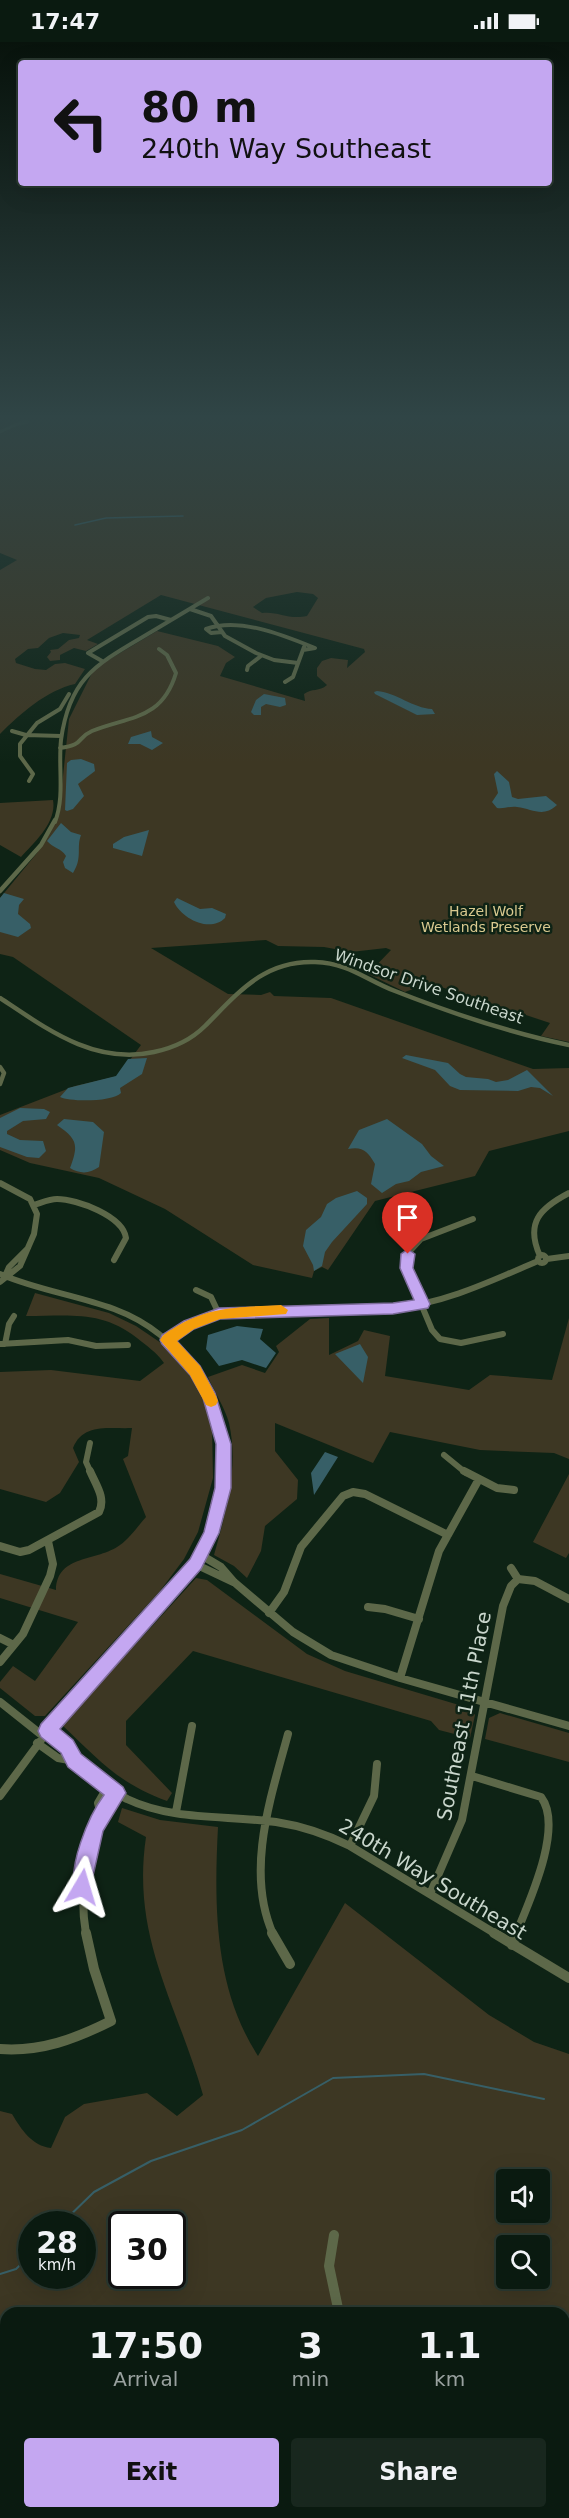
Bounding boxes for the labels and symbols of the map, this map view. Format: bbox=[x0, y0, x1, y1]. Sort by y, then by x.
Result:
park label: Hazel Wolf Wetlands Preserve bbox=[421, 903, 551, 935]
street label: Windsor Drive Southeast bbox=[332, 945, 526, 1028]
pin bbox=[382, 1192, 433, 1254]
street label: Southeast 11th Place bbox=[432, 1609, 496, 1823]
street label: 240th Way Southeast bbox=[335, 1813, 531, 1945]
position arrow bbox=[50, 1855, 114, 1919]
speed limit sign: 30 bbox=[108, 2211, 186, 2289]

